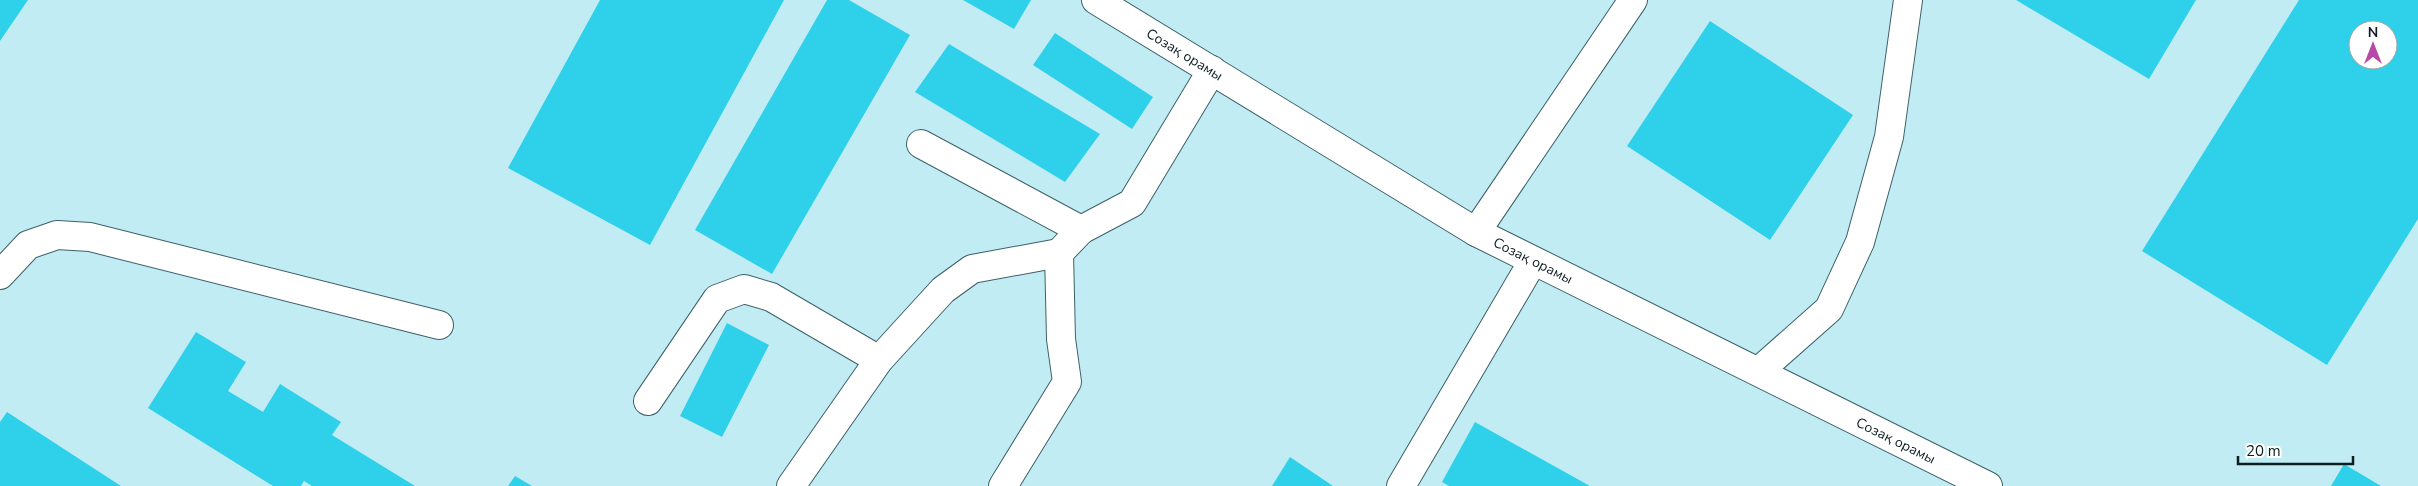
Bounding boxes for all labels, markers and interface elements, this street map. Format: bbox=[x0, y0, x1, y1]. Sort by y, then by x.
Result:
north arrow bbox=[2348, 20, 2398, 70]
text: N bbox=[2368, 23, 2378, 42]
street label: Созақ орамы bbox=[1143, 24, 1226, 85]
street label: Созақ орамы bbox=[1490, 233, 1576, 289]
street label: Созақ орамы bbox=[1853, 413, 1939, 469]
scale bar bbox=[2238, 434, 2353, 466]
text: 20 m bbox=[2246, 441, 2281, 461]

